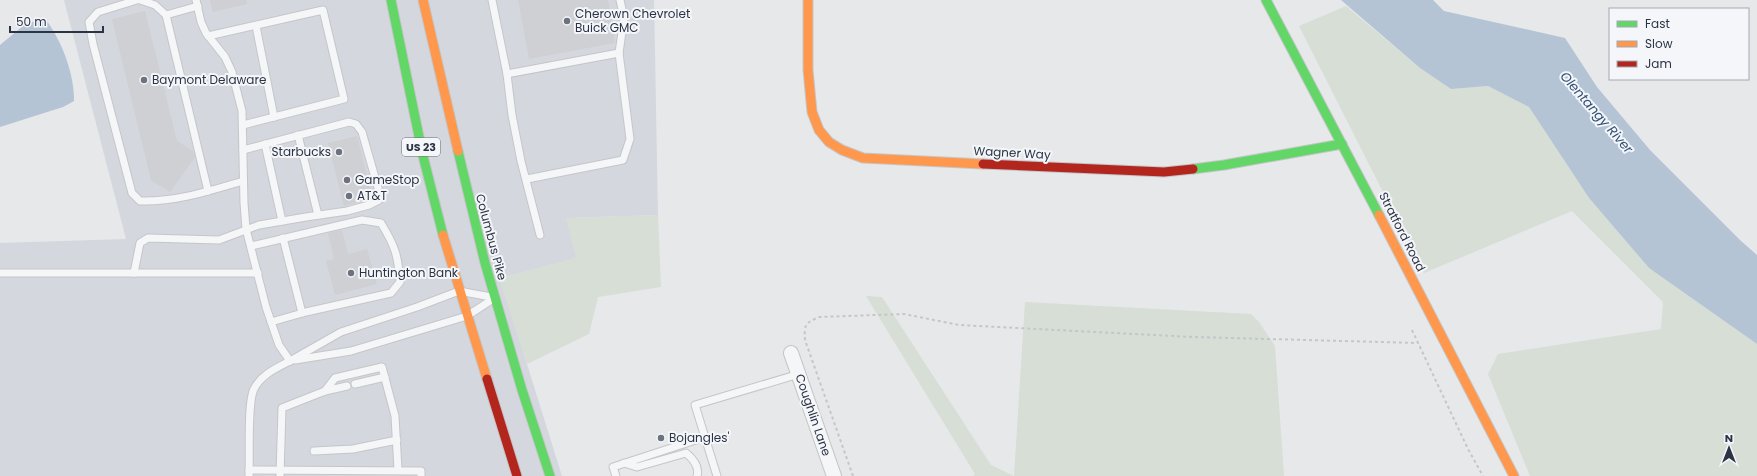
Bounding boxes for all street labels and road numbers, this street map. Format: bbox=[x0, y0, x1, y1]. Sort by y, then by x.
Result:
road number: US 23 bbox=[402, 138, 440, 156]
street label: Wagner Way bbox=[973, 142, 1051, 163]
street label: Stratford Road bbox=[1375, 189, 1430, 274]
street label: Columbus Pike bbox=[472, 192, 511, 282]
street label: Coughlin Lane bbox=[791, 372, 835, 458]

